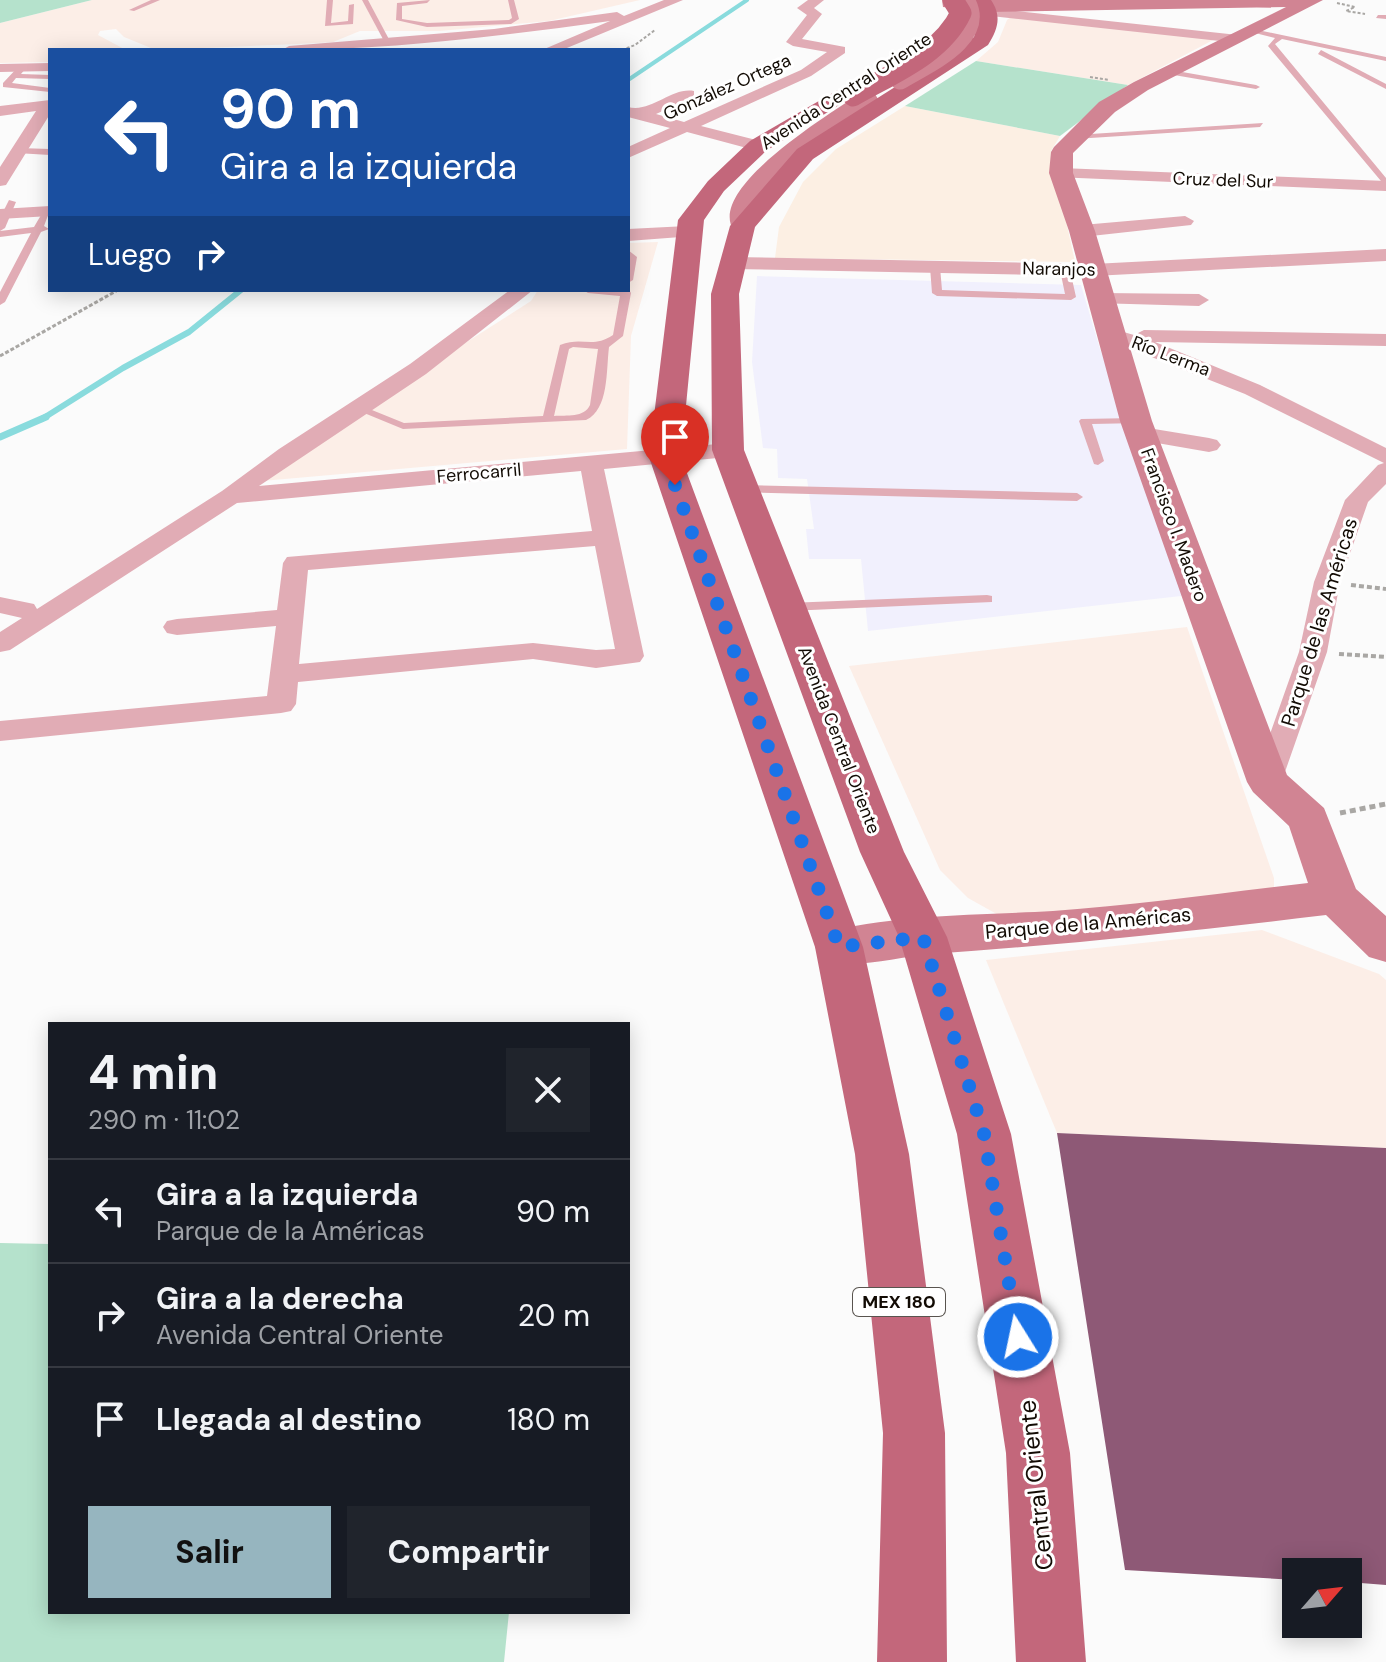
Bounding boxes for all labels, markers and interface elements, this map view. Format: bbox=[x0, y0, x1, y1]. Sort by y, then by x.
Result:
street label: Avenida Central Oriente bbox=[756, 27, 936, 155]
street label: González Ortega bbox=[659, 48, 795, 126]
text: 90 m bbox=[220, 72, 361, 145]
icon: left bbox=[88, 80, 192, 184]
text: Gira a la izquierda bbox=[220, 143, 517, 190]
street label: Cruz del Sur bbox=[1172, 166, 1274, 194]
icon: right bbox=[188, 232, 232, 276]
text: Luego bbox=[88, 235, 172, 274]
street label: Naranjos bbox=[1022, 256, 1096, 282]
street label: Río Lerma bbox=[1128, 330, 1214, 382]
pin bbox=[641, 403, 709, 485]
icon: arrive bbox=[653, 415, 697, 459]
street label: Francisco I. Madero bbox=[1135, 445, 1213, 605]
street label: Ferrocarril bbox=[436, 457, 522, 489]
street label: Parque de las Américas bbox=[1275, 515, 1363, 729]
street label: Avenida Central Oriente bbox=[792, 643, 886, 837]
street label: Parque de la Américas bbox=[984, 901, 1192, 945]
text: 4 min bbox=[88, 1041, 218, 1104]
button: close bbox=[506, 1048, 590, 1132]
text: 290 m · 11:02 bbox=[88, 1103, 240, 1137]
text: Gira a la izquierda bbox=[156, 1175, 418, 1214]
icon: left bbox=[88, 1189, 132, 1233]
text: 90 m bbox=[516, 1192, 590, 1231]
text: Parque de la Américas bbox=[156, 1214, 425, 1248]
text: Gira a la derecha bbox=[156, 1279, 404, 1318]
road number: MEX 180 bbox=[853, 1288, 945, 1316]
icon: right bbox=[88, 1293, 132, 1337]
position arrow bbox=[976, 1295, 1060, 1379]
text: 20 m bbox=[518, 1296, 590, 1335]
text: Avenida Central Oriente bbox=[156, 1318, 444, 1352]
icon: arrive bbox=[88, 1397, 132, 1441]
street label: Central Oriente bbox=[1011, 1398, 1060, 1572]
text: Llegada al destino bbox=[156, 1400, 422, 1439]
text: 180 m bbox=[507, 1400, 590, 1439]
button: Salir bbox=[88, 1506, 331, 1598]
button: Compartir bbox=[347, 1506, 590, 1598]
north arrow bbox=[1282, 1558, 1362, 1638]
map controls bbox=[1282, 1558, 1362, 1638]

